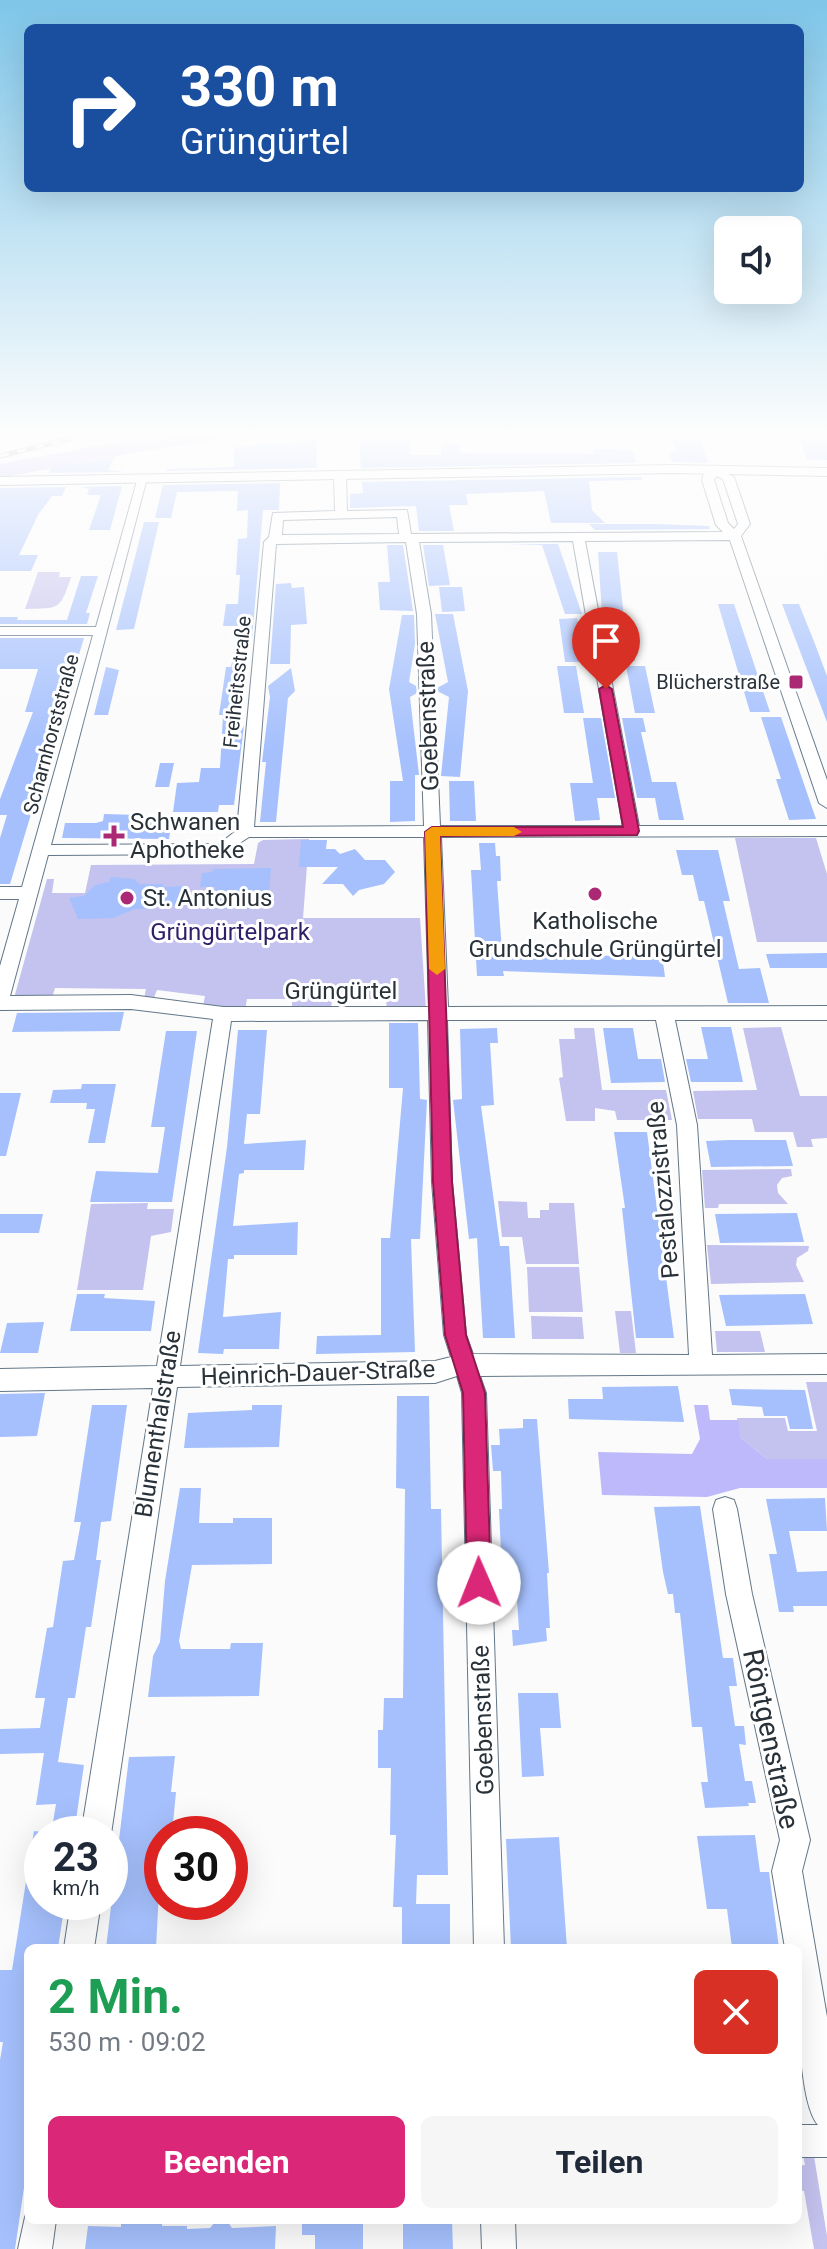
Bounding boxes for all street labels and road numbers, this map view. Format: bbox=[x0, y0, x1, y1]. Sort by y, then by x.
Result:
street label: Freiheitsstraße bbox=[218, 615, 256, 749]
street label: Goebenstraße bbox=[411, 640, 445, 792]
street label: Scharnhorststraße bbox=[18, 651, 84, 817]
street label: Grüngürtel bbox=[285, 977, 397, 1005]
street label: Pestalozzistraße bbox=[641, 1100, 685, 1280]
street label: Blumenthalstraße bbox=[129, 1328, 187, 1520]
street label: Heinrich-Dauer-Straße bbox=[200, 1355, 436, 1391]
street label: Goebenstraße bbox=[466, 1644, 500, 1796]
street label: Röntgenstraße bbox=[736, 1646, 806, 1832]

